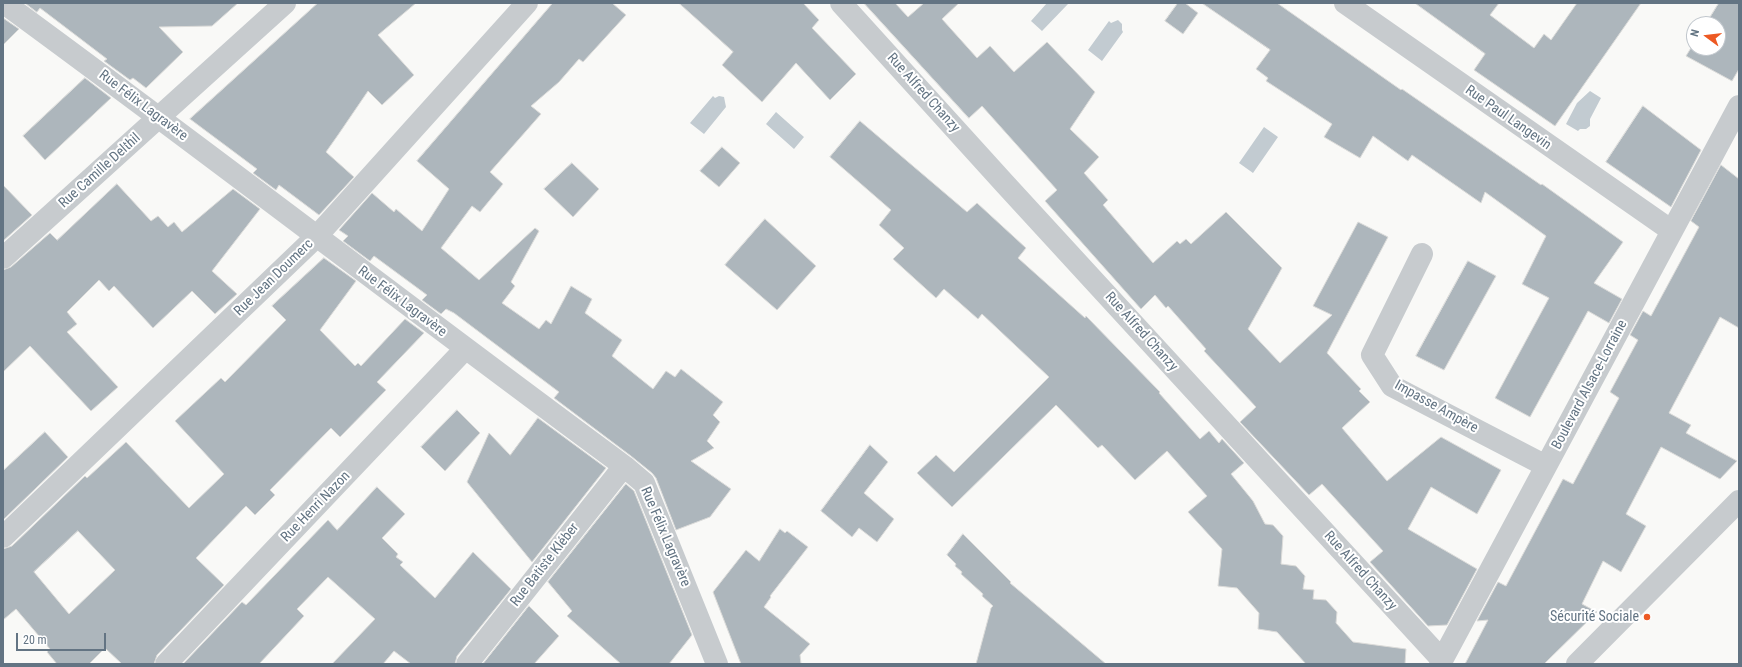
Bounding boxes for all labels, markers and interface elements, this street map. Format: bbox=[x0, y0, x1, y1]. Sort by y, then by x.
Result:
north arrow bbox=[1686, 16, 1726, 56]
text: N bbox=[1688, 28, 1702, 38]
street label: Rue Alfred Chanzy bbox=[883, 50, 963, 136]
street label: Rue Félix Lagravère bbox=[95, 67, 191, 145]
street label: Rue Paul Langevin bbox=[1462, 82, 1554, 154]
street label: Rue Camille Delthil bbox=[56, 130, 144, 212]
street label: Rue Jean Doumerc bbox=[231, 236, 317, 320]
street label: Rue Félix Lagravère bbox=[354, 263, 450, 341]
street label: Rue Alfred Chanzy bbox=[1101, 289, 1181, 375]
street label: Boulevard Alsace-Lorraine bbox=[1549, 317, 1631, 453]
street label: Impasse Ampère bbox=[1391, 377, 1481, 437]
street label: Rue Henri Nazon bbox=[278, 468, 354, 546]
street label: Rue Félix Lagravère bbox=[636, 485, 694, 589]
street label: Rue Batiste Kléber bbox=[507, 520, 583, 610]
street label: Rue Alfred Chanzy bbox=[1320, 528, 1400, 614]
place label: Sécurité Sociale bbox=[1550, 609, 1639, 625]
marker: Sécurité Sociale bbox=[1642, 612, 1652, 622]
scale bar bbox=[18, 625, 108, 651]
text: 20 m bbox=[23, 633, 47, 647]

